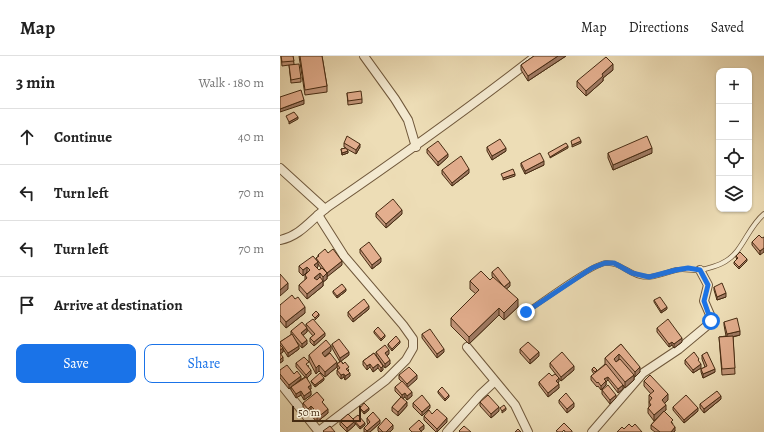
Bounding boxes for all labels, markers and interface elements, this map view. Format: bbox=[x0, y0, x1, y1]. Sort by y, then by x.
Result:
text: Map bbox=[20, 15, 55, 41]
text: Map bbox=[581, 18, 607, 37]
text: Directions bbox=[629, 18, 689, 37]
text: Saved bbox=[711, 18, 744, 37]
map controls bbox=[716, 68, 752, 212]
button: + bbox=[716, 68, 752, 104]
text: 3 min bbox=[16, 71, 55, 94]
text: Walk · 180 m bbox=[198, 74, 264, 91]
button: − bbox=[716, 104, 752, 140]
icon: ahead bbox=[16, 126, 38, 148]
text: Continue bbox=[54, 127, 112, 147]
text: 40 m bbox=[238, 128, 264, 145]
button: locate bbox=[716, 140, 752, 176]
button: layers bbox=[716, 176, 752, 212]
icon: left bbox=[16, 182, 38, 204]
text: Turn left bbox=[54, 183, 109, 203]
text: 70 m bbox=[238, 184, 264, 201]
icon: left bbox=[16, 238, 38, 260]
text: Turn left bbox=[54, 239, 109, 259]
text: 70 m bbox=[238, 240, 264, 257]
icon: arrive bbox=[16, 294, 38, 316]
text: Arrive at destination bbox=[54, 295, 183, 315]
route end bbox=[517, 303, 535, 321]
route start bbox=[702, 312, 720, 330]
button: Save bbox=[16, 344, 136, 383]
button: Share bbox=[144, 344, 264, 383]
scale bar bbox=[292, 404, 361, 423]
text: 50 m bbox=[298, 405, 320, 420]

